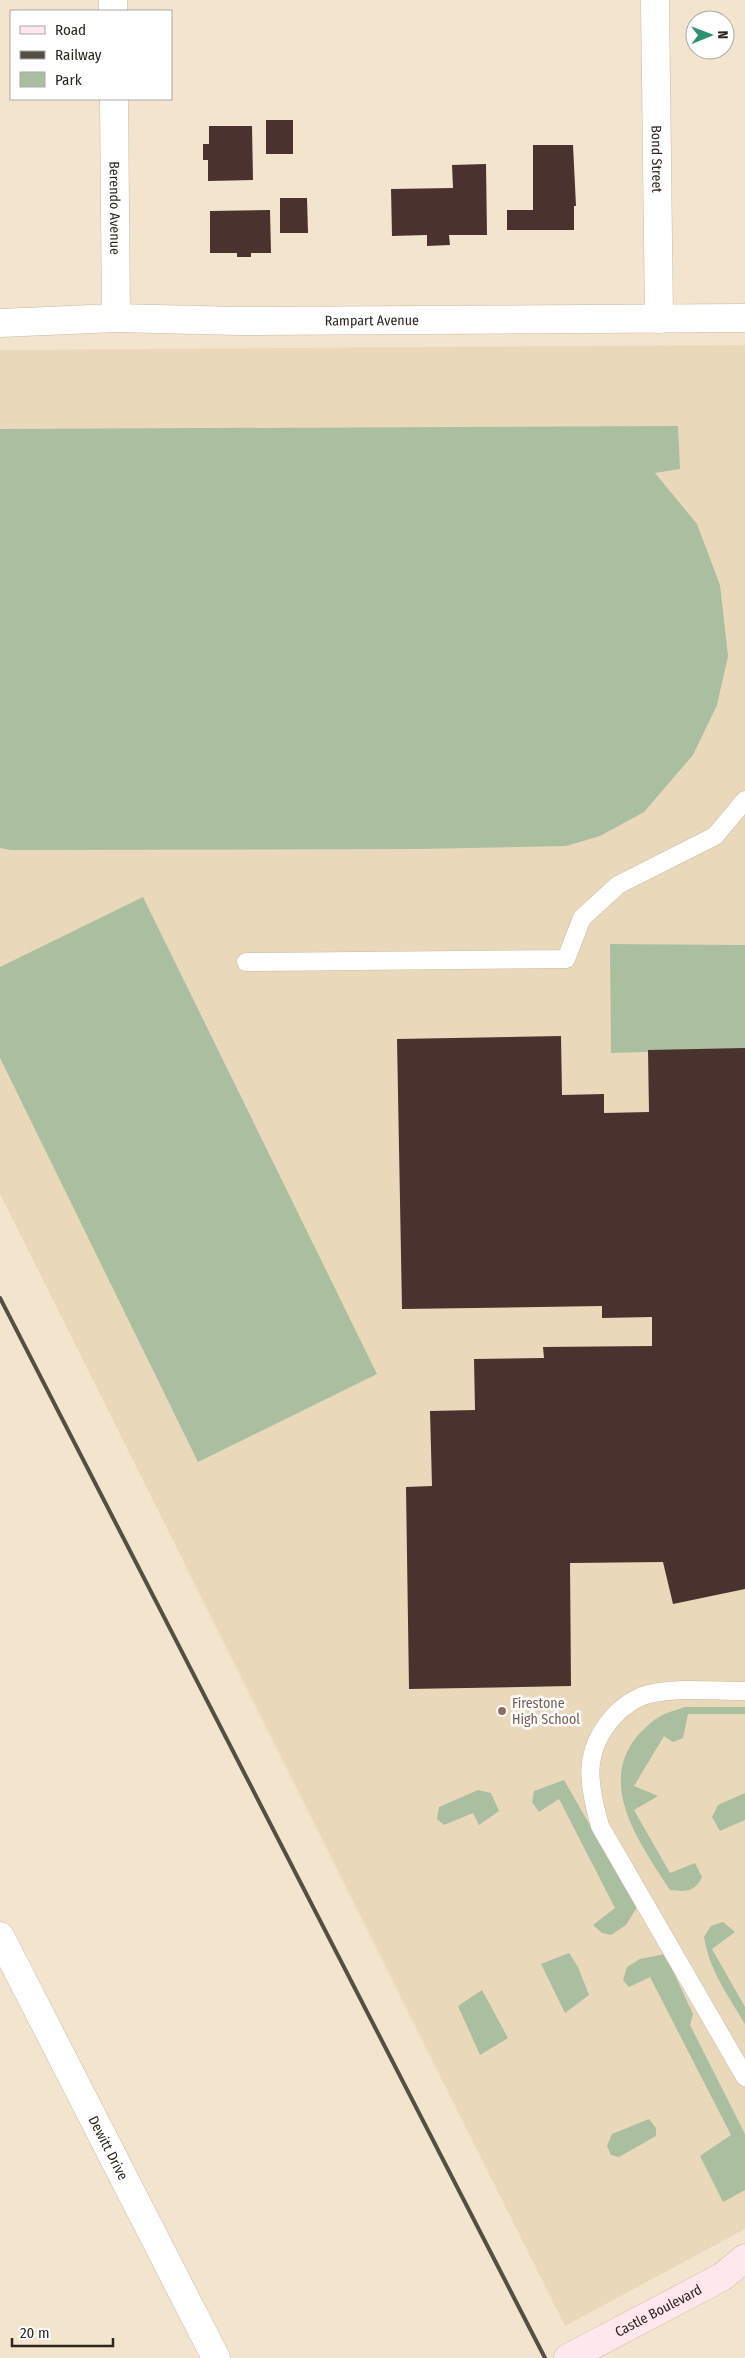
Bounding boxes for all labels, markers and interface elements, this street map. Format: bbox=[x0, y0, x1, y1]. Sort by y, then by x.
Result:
legend bbox=[10, 10, 172, 100]
north arrow bbox=[685, 10, 735, 60]
text: Road bbox=[55, 21, 86, 39]
text: N bbox=[714, 30, 731, 39]
text: Railway bbox=[55, 46, 102, 64]
text: Park bbox=[55, 71, 82, 89]
street label: Bond Street bbox=[648, 125, 665, 193]
street label: Berendo Avenue bbox=[106, 161, 123, 255]
street label: Rampart Avenue bbox=[325, 312, 419, 329]
place label: Firestone High School bbox=[512, 1695, 580, 1728]
marker: Firestone High School bbox=[496, 1705, 508, 1717]
street label: Dewitt Drive bbox=[85, 2113, 132, 2183]
street label: Castle Boulevard bbox=[612, 2281, 705, 2341]
scale bar bbox=[12, 2316, 114, 2348]
text: 20 m bbox=[20, 2324, 50, 2342]

